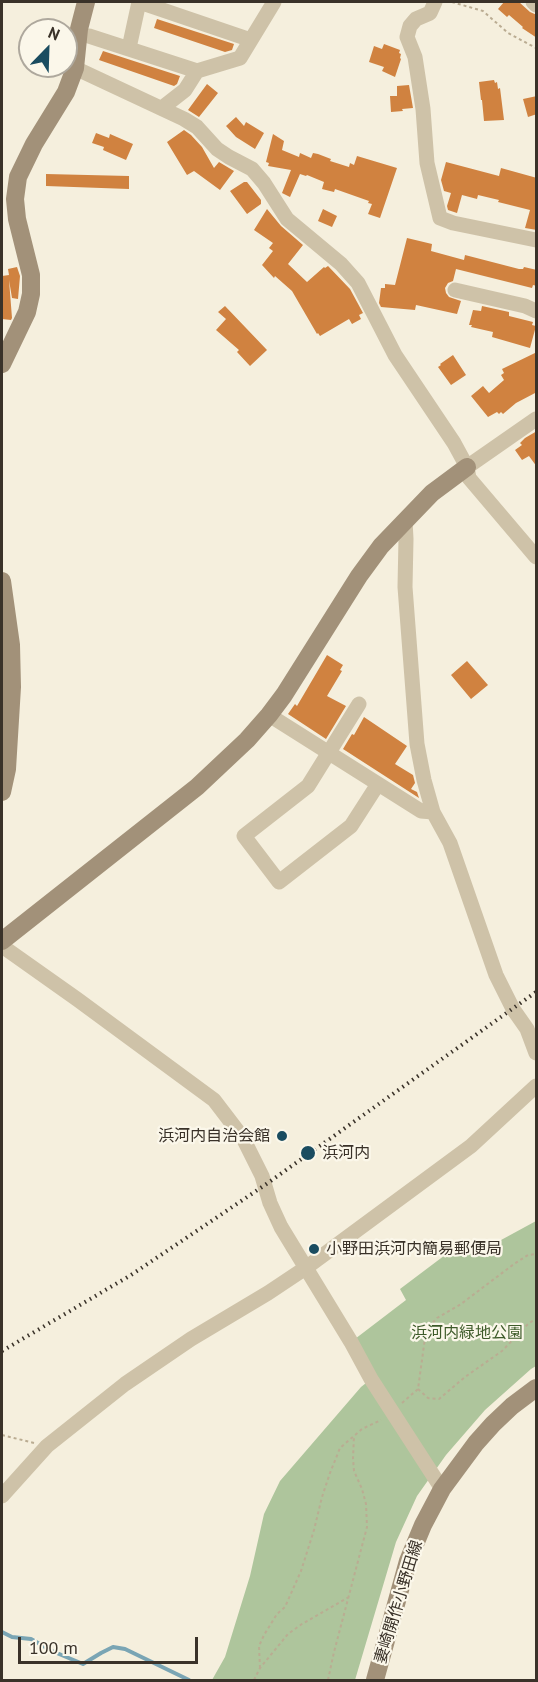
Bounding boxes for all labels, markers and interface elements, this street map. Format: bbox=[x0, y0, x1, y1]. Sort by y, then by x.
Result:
north arrow bbox=[18, 18, 78, 78]
text: N bbox=[45, 22, 63, 45]
place label: 浜河内自治会館 bbox=[158, 1126, 270, 1146]
marker: 浜河内自治会館 bbox=[275, 1129, 289, 1143]
place label: 浜河内 bbox=[322, 1143, 370, 1163]
marker: 浜河内 bbox=[299, 1144, 317, 1162]
place label: 小野田浜河内簡易郵便局 bbox=[326, 1239, 502, 1259]
marker: 小野田浜河内簡易郵便局 bbox=[307, 1242, 321, 1256]
park label: 浜河内緑地公園 bbox=[411, 1323, 523, 1343]
street label: 妻崎開作小野田線 bbox=[371, 1538, 427, 1666]
scale bar bbox=[21, 1625, 201, 1663]
text: 100 m bbox=[29, 1636, 78, 1659]

